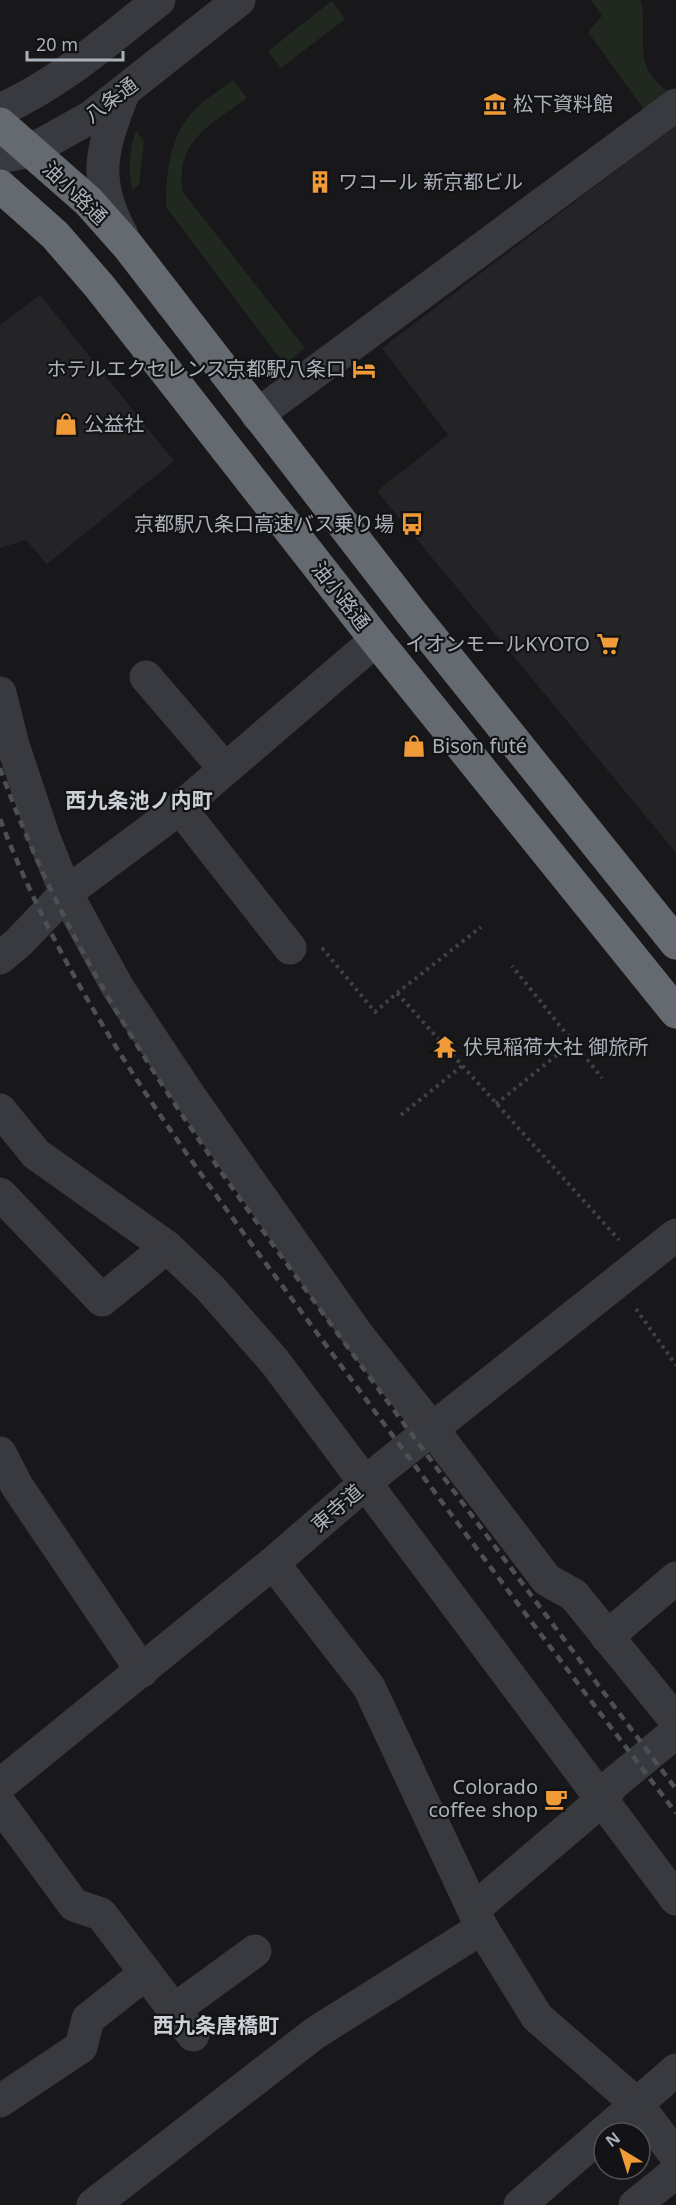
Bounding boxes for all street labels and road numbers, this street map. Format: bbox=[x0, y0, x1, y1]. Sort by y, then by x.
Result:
street label: 八条通 bbox=[79, 71, 143, 128]
street label: 油小路通 bbox=[37, 155, 113, 230]
street label: 油小路通 bbox=[306, 556, 377, 636]
street label: 東寺道 bbox=[305, 1478, 368, 1537]

